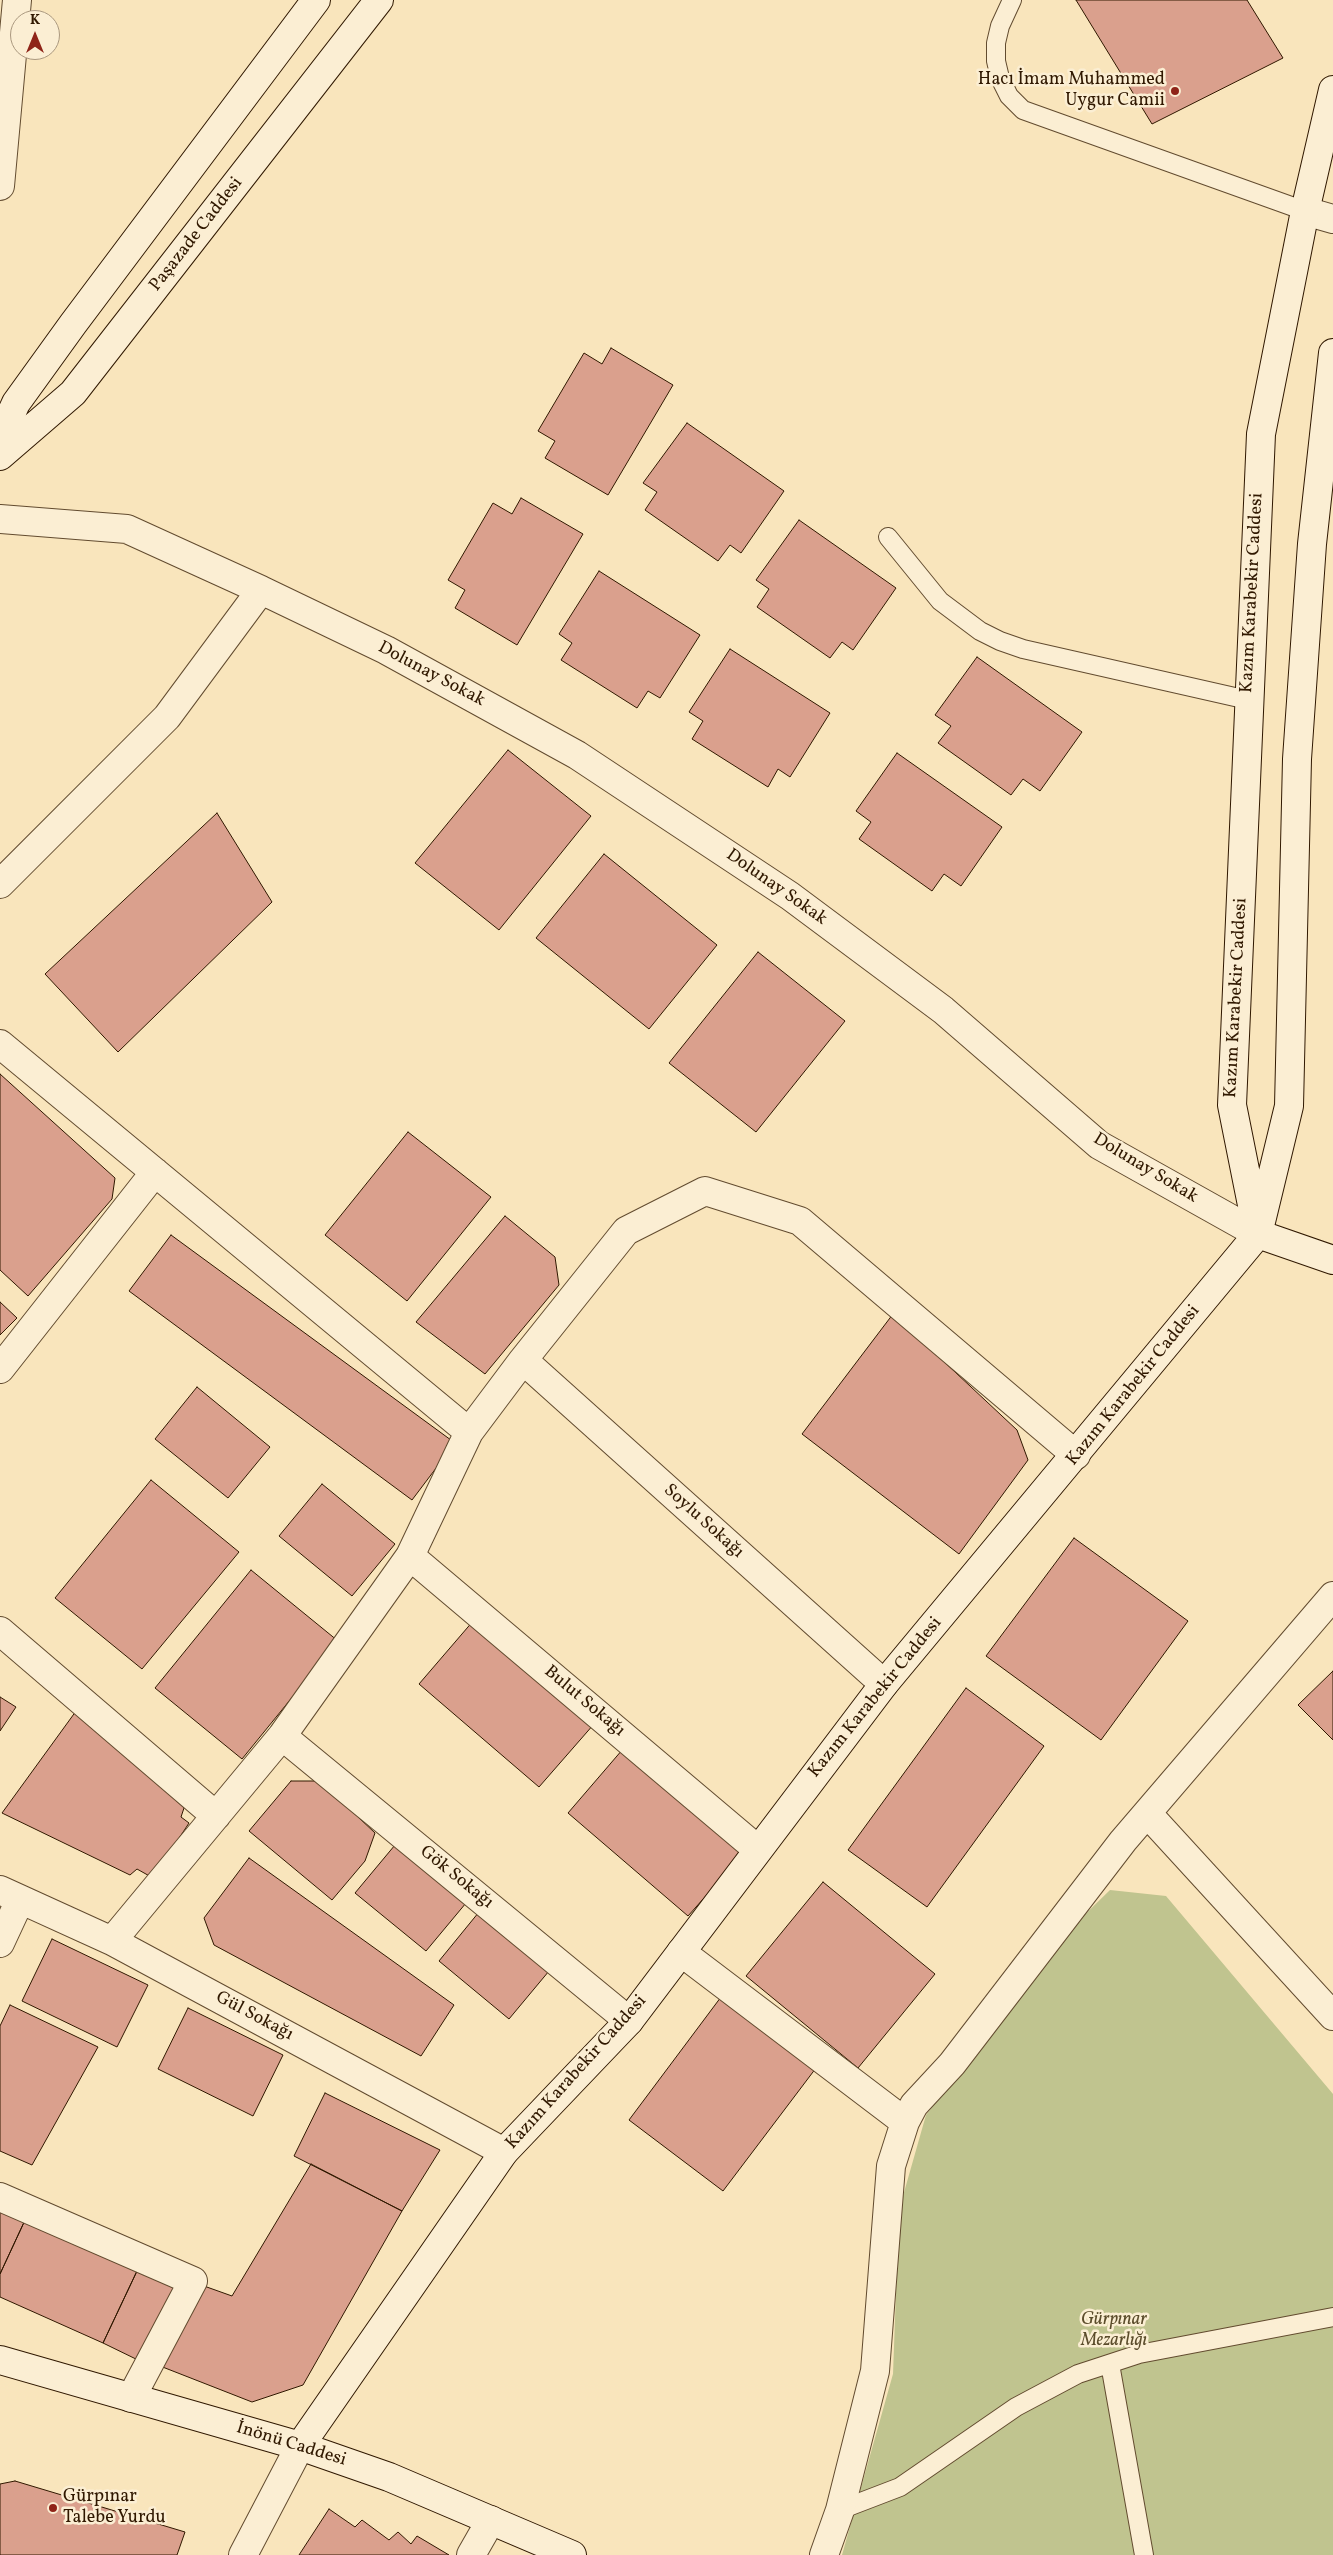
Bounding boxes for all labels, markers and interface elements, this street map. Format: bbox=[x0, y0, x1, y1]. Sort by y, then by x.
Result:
north arrow bbox=[10, 10, 60, 60]
text: K bbox=[30, 11, 40, 30]
place label: Hacı İmam Muhammed Uygur Camii bbox=[978, 70, 1165, 112]
marker: Hacı İmam Muhammed Uygur Camii bbox=[1169, 85, 1181, 97]
street label: Paşazade Caddesi bbox=[146, 174, 248, 296]
street label: Kazım Karabekir Caddesi bbox=[1237, 492, 1269, 694]
street label: Dolunay Sokak bbox=[374, 638, 488, 712]
street label: Dolunay Sokak bbox=[721, 845, 831, 931]
street label: Kazım Karabekir Caddesi bbox=[1221, 897, 1253, 1099]
street label: Dolunay Sokak bbox=[1089, 1129, 1201, 1209]
street label: Kazım Karabekir Caddesi bbox=[1063, 1301, 1205, 1471]
street label: Soylu Sokağı bbox=[658, 1480, 748, 1564]
street label: Kazım Karabekir Caddesi bbox=[805, 1613, 947, 1783]
street label: Bulut Sokağı bbox=[539, 1662, 629, 1742]
street label: Gök Sokağı bbox=[415, 1842, 497, 1914]
street label: Gül Sokağı bbox=[211, 1988, 297, 2046]
street label: Kazım Karabekir Caddesi bbox=[502, 1991, 652, 2155]
park label: Gürpınar Mezarlığı bbox=[1081, 2310, 1147, 2352]
street label: İnönü Caddesi bbox=[233, 2418, 349, 2472]
place label: Gürpınar Talebe Yurdu bbox=[63, 2487, 166, 2530]
marker: Gürpınar Talebe Yurdu bbox=[47, 2502, 59, 2514]

